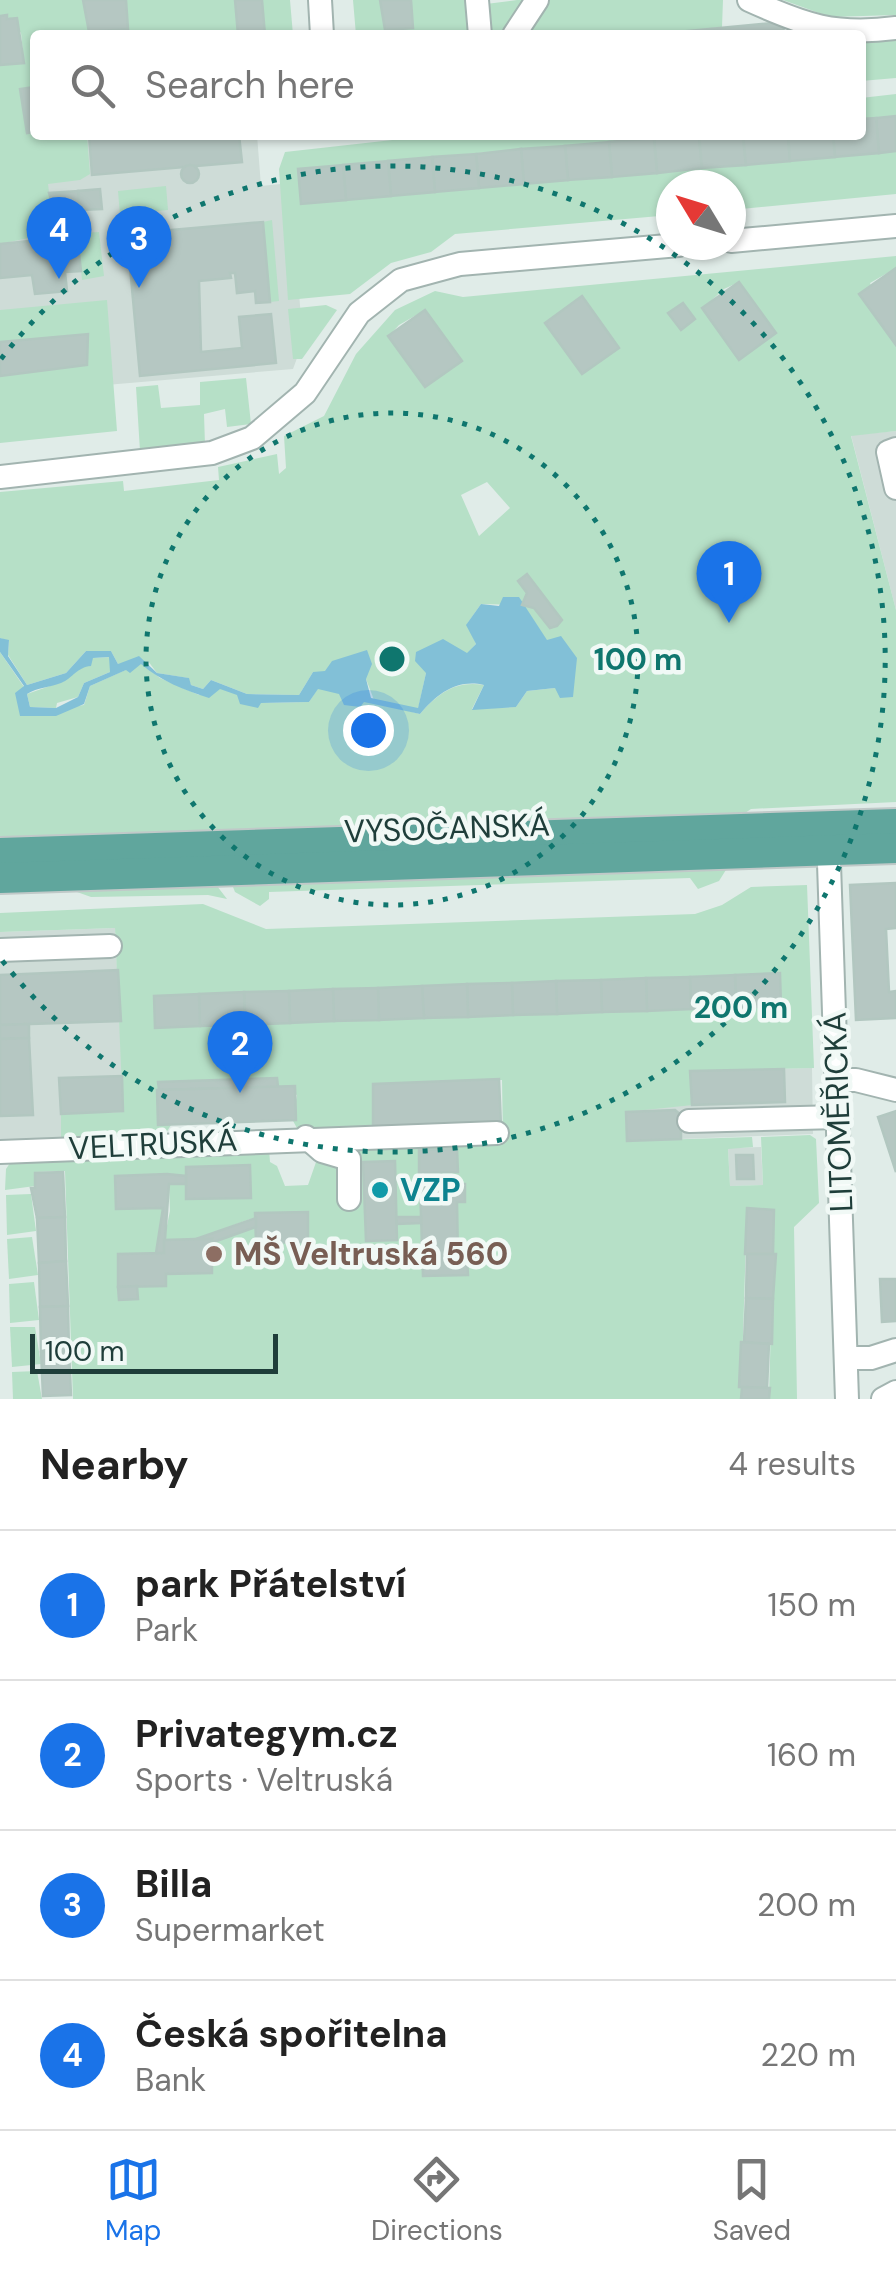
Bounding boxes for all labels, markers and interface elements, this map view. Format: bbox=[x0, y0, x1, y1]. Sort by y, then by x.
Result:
search box bbox=[30, 30, 866, 140]
icon: search bbox=[65, 58, 120, 113]
text: Search here bbox=[145, 60, 355, 110]
north arrow bbox=[656, 170, 746, 260]
pin: 4 bbox=[27, 196, 92, 279]
pin: 3 bbox=[106, 206, 172, 288]
pin: 1 bbox=[696, 540, 762, 623]
text: 100 m bbox=[594, 640, 682, 679]
centre of rings bbox=[374, 641, 410, 677]
your location bbox=[343, 705, 394, 756]
street label: VYSOČANSKÁ bbox=[343, 803, 551, 853]
text: 200 m bbox=[694, 988, 788, 1027]
pin: 2 bbox=[208, 1010, 272, 1093]
street label: LITOMĚŘICKÁ bbox=[814, 1011, 862, 1213]
street label: VELTRUSKÁ bbox=[67, 1119, 239, 1169]
place label: VZP bbox=[400, 1169, 461, 1211]
marker: VZP bbox=[369, 1179, 391, 1201]
place label: MŠ Veltruská 560 bbox=[234, 1233, 508, 1275]
marker: MŠ Veltruská 560 bbox=[203, 1243, 225, 1265]
scale bar bbox=[30, 1329, 278, 1374]
text: 100 m bbox=[45, 1333, 124, 1370]
text: Nearby bbox=[40, 1437, 189, 1492]
text: 4 results bbox=[729, 1443, 856, 1485]
text: park Přátelství bbox=[135, 1559, 406, 1609]
text: 1 bbox=[67, 1584, 78, 1626]
text: 150 m bbox=[768, 1584, 856, 1626]
text: Park bbox=[135, 1609, 198, 1651]
text: Privategym.cz bbox=[135, 1709, 398, 1759]
text: 2 bbox=[63, 1734, 82, 1776]
text: 160 m bbox=[767, 1734, 856, 1776]
text: Sports · Veltruská bbox=[135, 1759, 393, 1801]
text: Billa bbox=[135, 1859, 212, 1909]
text: 3 bbox=[63, 1884, 82, 1926]
text: 200 m bbox=[757, 1884, 856, 1926]
text: Supermarket bbox=[135, 1909, 325, 1951]
text: Česká spořitelna bbox=[135, 2009, 448, 2059]
text: 4 bbox=[62, 2034, 83, 2076]
text: 220 m bbox=[761, 2034, 856, 2076]
text: Bank bbox=[135, 2059, 206, 2101]
tab: Map bbox=[105, 2152, 161, 2249]
tab: Directions bbox=[371, 2152, 503, 2249]
tab: Saved bbox=[713, 2152, 791, 2249]

